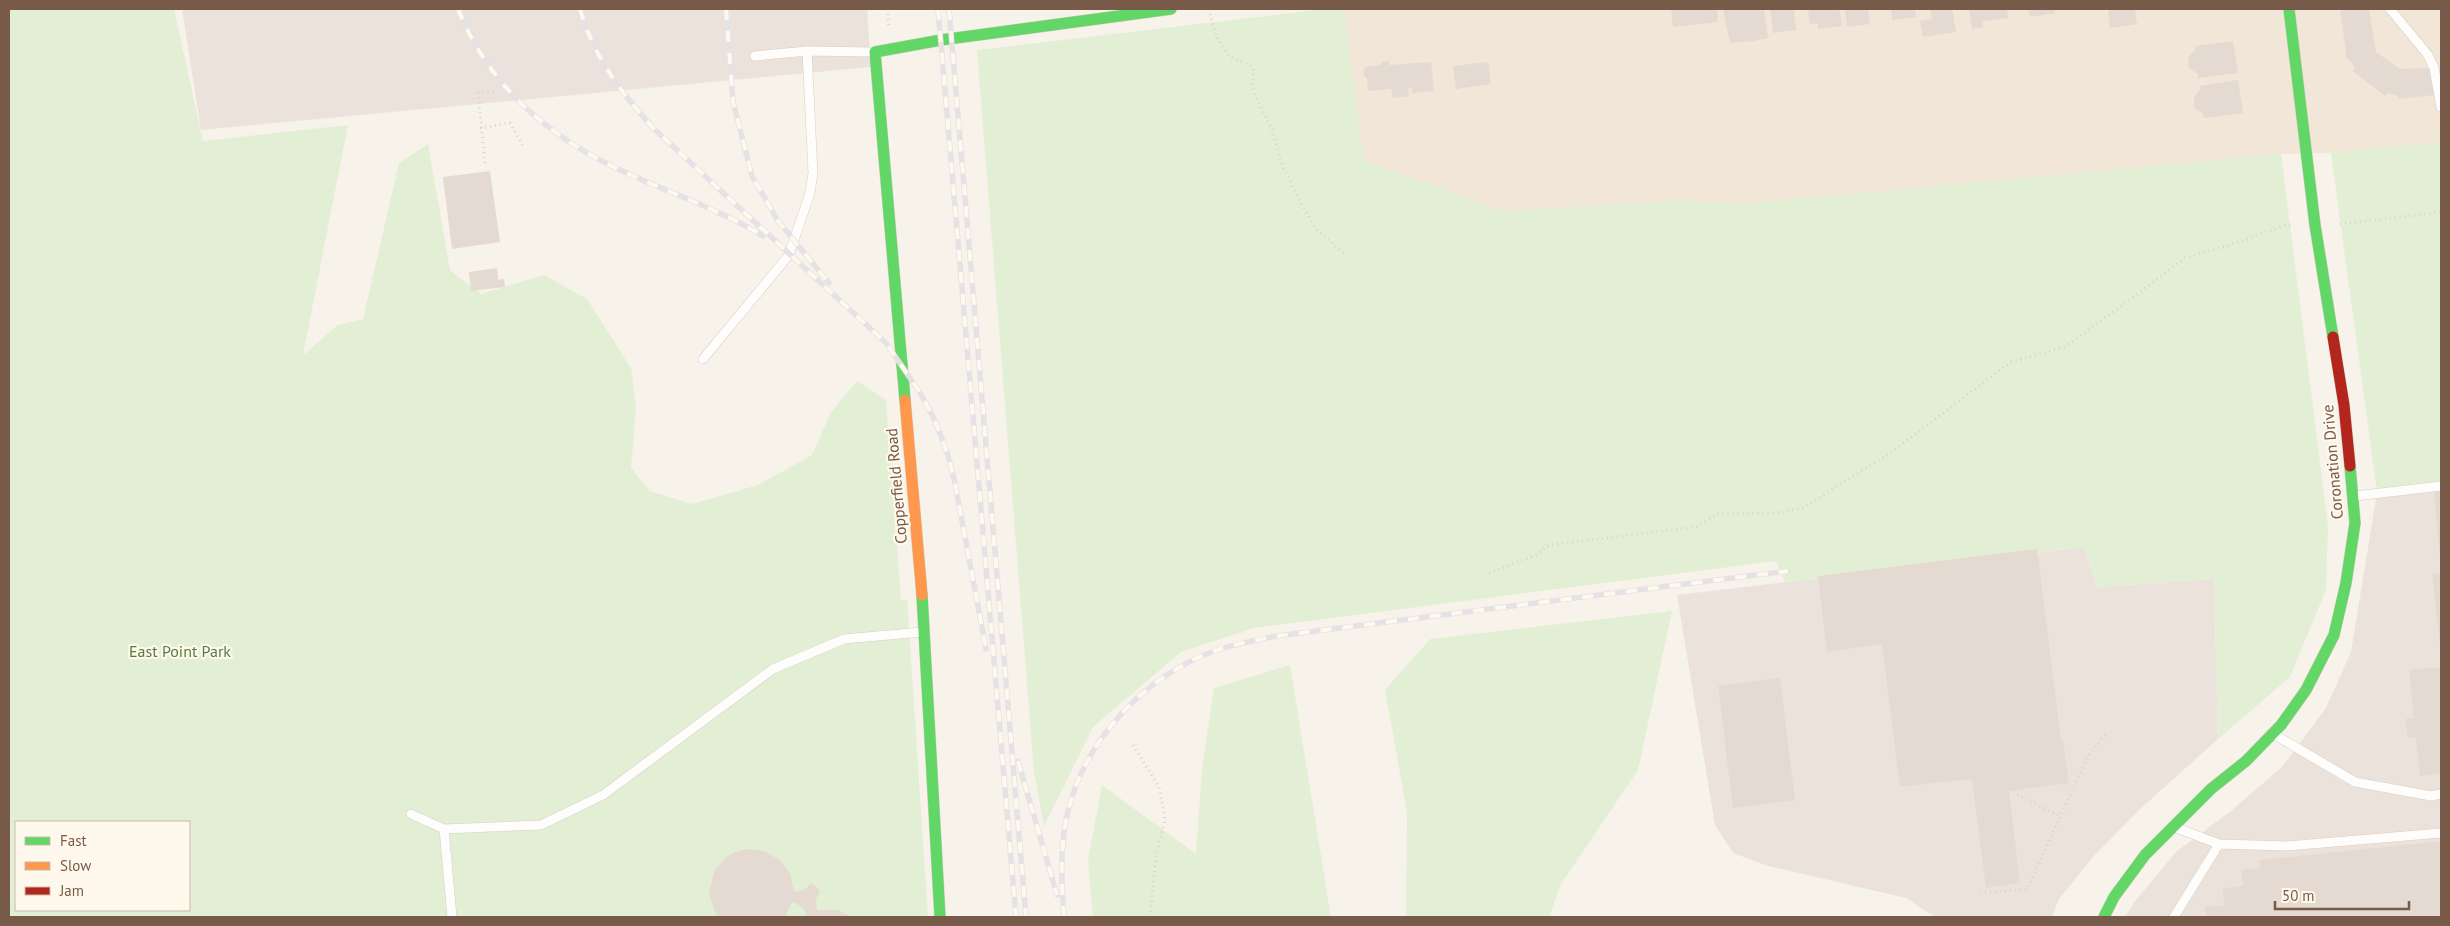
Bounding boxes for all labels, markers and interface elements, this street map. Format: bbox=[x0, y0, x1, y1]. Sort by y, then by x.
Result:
street label: Coronation Drive bbox=[2317, 404, 2347, 520]
street label: Copperfield Road bbox=[881, 427, 911, 545]
park label: East Point Park bbox=[129, 641, 231, 661]
legend bbox=[15, 821, 190, 911]
text: Fast bbox=[60, 831, 87, 850]
text: Slow bbox=[60, 856, 91, 875]
scale bar bbox=[2275, 878, 2409, 910]
text: Jam bbox=[59, 881, 84, 900]
text: 50 m bbox=[2282, 886, 2315, 905]

